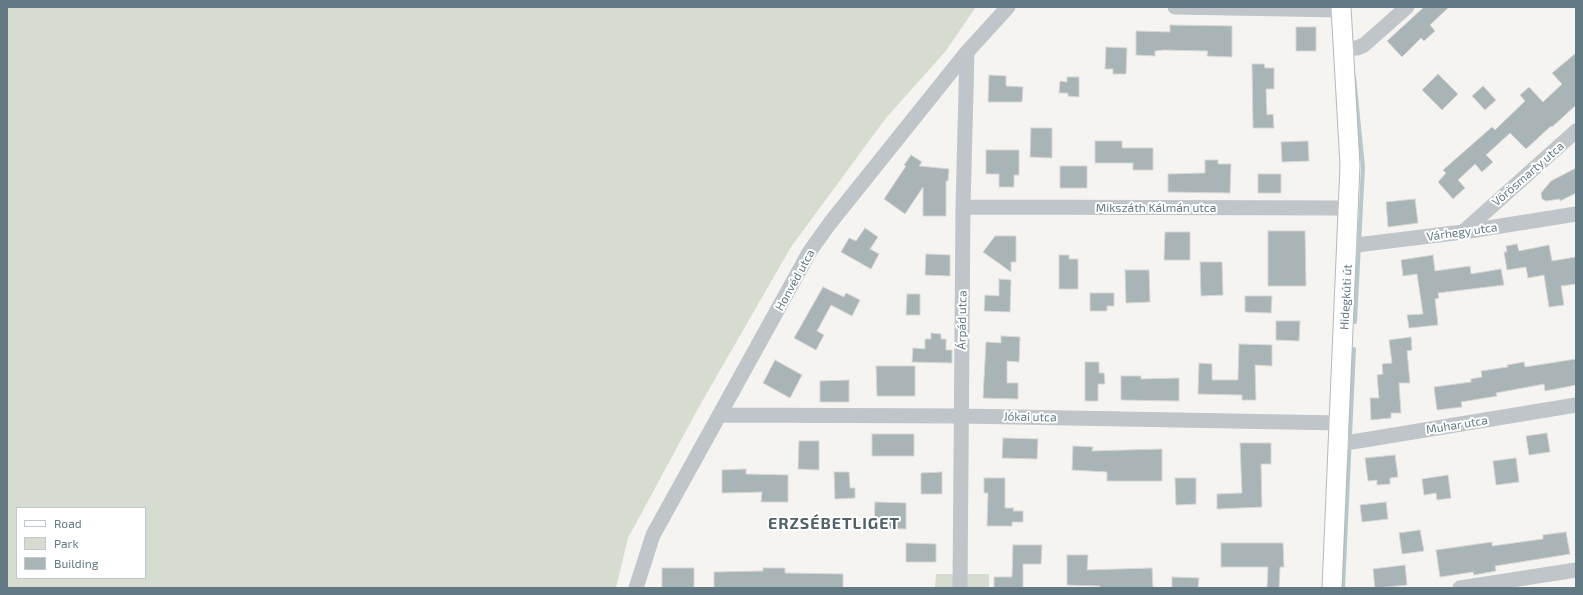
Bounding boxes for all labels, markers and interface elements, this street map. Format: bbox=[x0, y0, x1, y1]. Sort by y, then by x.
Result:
street label: Vörösmarty utca bbox=[1489, 139, 1567, 209]
street label: Mikszáth Kálmán utca bbox=[1096, 201, 1216, 215]
street label: Várhegy utca bbox=[1426, 220, 1498, 244]
street label: Honvéd utca bbox=[772, 247, 818, 313]
street label: Hidegkúti út bbox=[1337, 264, 1355, 330]
street label: Árpád utca bbox=[954, 290, 970, 350]
street label: Jókai utca bbox=[1003, 409, 1057, 425]
street label: Muhar utca bbox=[1425, 413, 1489, 437]
legend bbox=[16, 507, 146, 579]
district label: ERZSÉBETLIGET bbox=[768, 514, 900, 534]
text: Road bbox=[54, 516, 82, 530]
text: Park bbox=[54, 536, 79, 550]
text: Building bbox=[54, 556, 98, 570]

